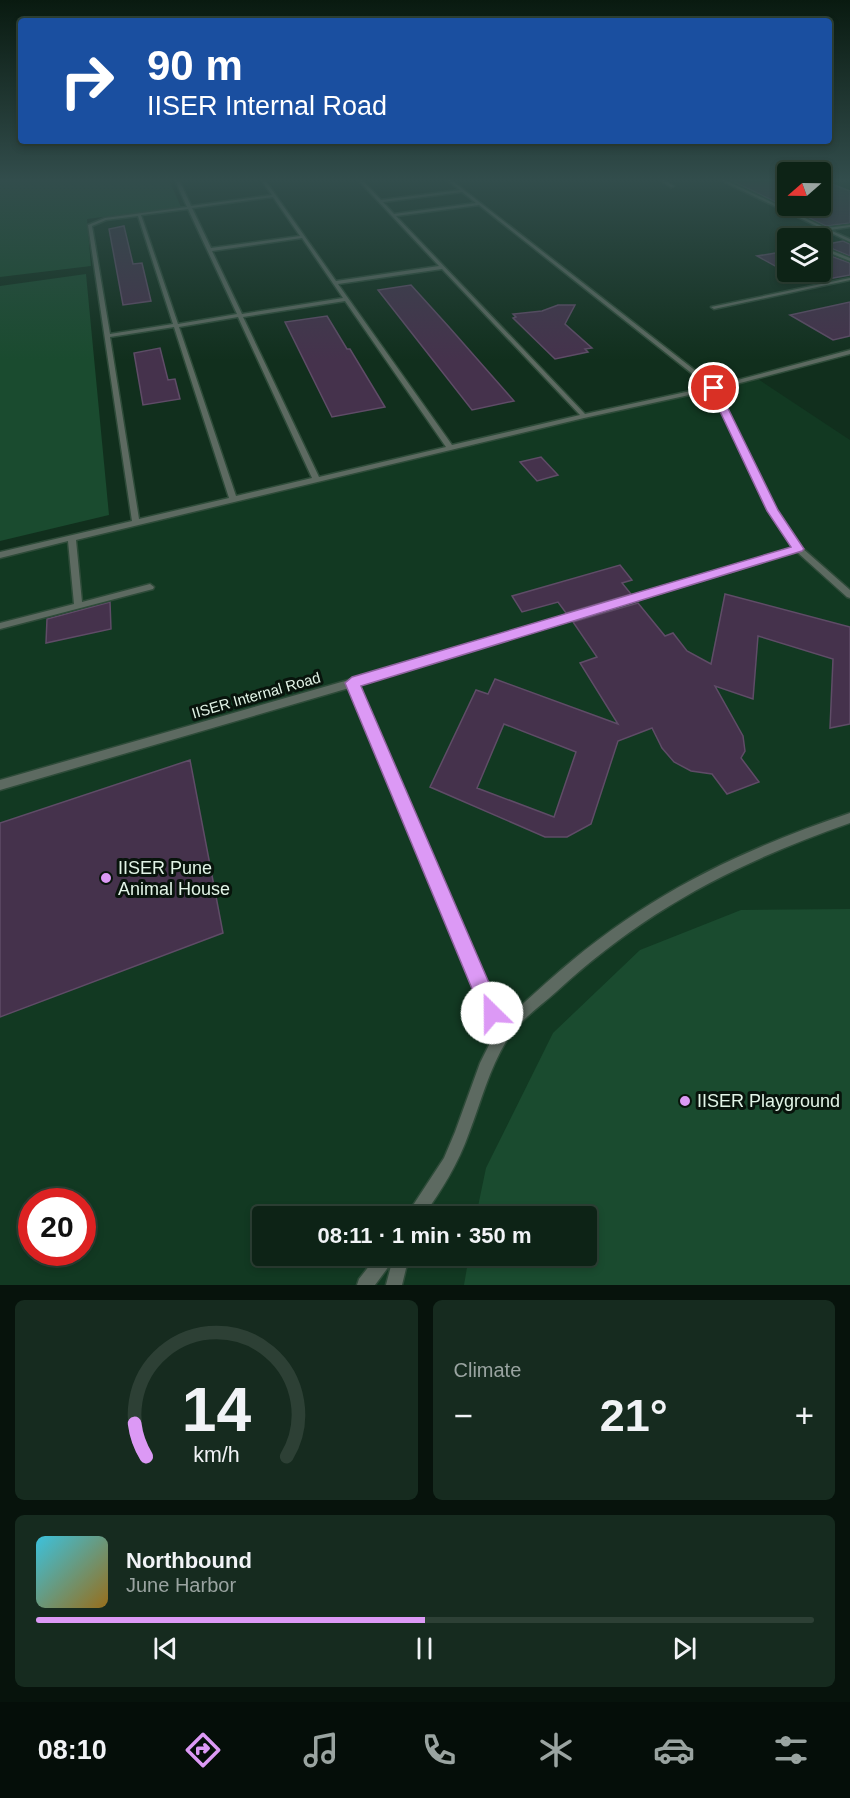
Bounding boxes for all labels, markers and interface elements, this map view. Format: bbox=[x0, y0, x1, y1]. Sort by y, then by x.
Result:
icon: right bbox=[48, 42, 126, 120]
text: 90 m bbox=[147, 42, 243, 89]
text: IISER Internal Road bbox=[147, 91, 387, 121]
north arrow bbox=[777, 162, 831, 216]
map controls bbox=[777, 162, 831, 282]
button: layers bbox=[777, 228, 831, 282]
pin bbox=[688, 362, 739, 413]
icon: arrive bbox=[697, 371, 730, 404]
street label: IISER Internal Road bbox=[190, 668, 322, 722]
place label: IISER Pune Animal House bbox=[118, 858, 230, 899]
marker: IISER Pune Animal House bbox=[99, 871, 113, 885]
position arrow bbox=[460, 981, 524, 1045]
place label: IISER Playground bbox=[697, 1091, 840, 1111]
marker: IISER Playground bbox=[678, 1094, 692, 1108]
speed limit sign: 20 bbox=[18, 1188, 96, 1266]
text: 08:11 · 1 min · 350 m bbox=[318, 1223, 532, 1248]
text: Climate bbox=[454, 1359, 521, 1381]
text: 14 bbox=[182, 1375, 251, 1444]
text: 21° bbox=[600, 1390, 668, 1441]
text: − bbox=[454, 1397, 473, 1434]
text: + bbox=[795, 1397, 814, 1434]
text: km/h bbox=[193, 1443, 239, 1467]
text: Northbound bbox=[126, 1548, 252, 1573]
text: June Harbor bbox=[126, 1574, 236, 1596]
icon: previous bbox=[149, 1632, 182, 1665]
icon: pause bbox=[408, 1632, 441, 1665]
icon: next bbox=[668, 1632, 701, 1665]
icon: directions bbox=[182, 1729, 224, 1771]
icon: music bbox=[300, 1729, 342, 1771]
icon: phone bbox=[418, 1729, 460, 1771]
icon: climate bbox=[535, 1729, 577, 1771]
icon: car bbox=[653, 1729, 695, 1771]
icon: filters bbox=[770, 1729, 812, 1771]
text: 08:10 bbox=[38, 1735, 107, 1765]

